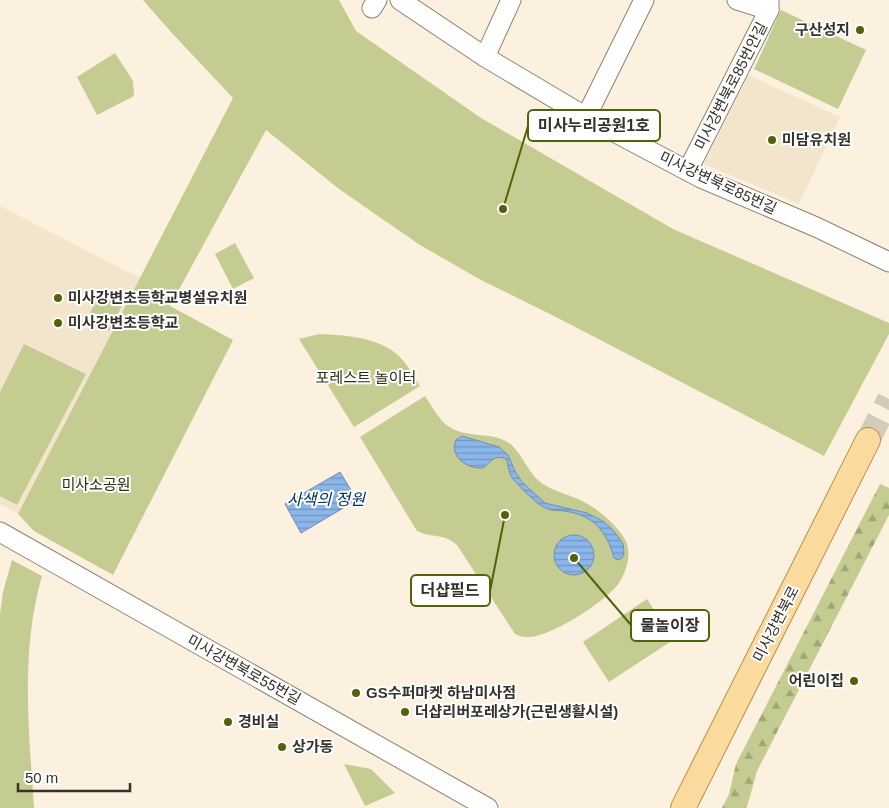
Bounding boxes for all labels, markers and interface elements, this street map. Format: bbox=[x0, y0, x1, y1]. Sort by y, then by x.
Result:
street label: 미사강변북로85번안길 bbox=[691, 19, 770, 152]
place label: 구산성지 bbox=[795, 21, 850, 38]
marker: 구산성지 bbox=[854, 24, 866, 36]
callout: 미사누리공원1호 bbox=[528, 110, 660, 141]
text: 미사누리공원1호 bbox=[538, 117, 650, 134]
place label: 미담유치원 bbox=[782, 131, 851, 148]
marker: 미담유치원 bbox=[766, 134, 778, 146]
street label: 미사강변북로85번길 bbox=[657, 148, 779, 217]
place label: 미사강변초등학교병설유치원 bbox=[68, 289, 247, 306]
marker: 미사강변초등학교병설유치원 bbox=[52, 292, 64, 304]
place label: 미사강변초등학교 bbox=[68, 314, 179, 331]
marker: 미사강변초등학교 bbox=[52, 317, 64, 329]
park label: 포레스트 놀이터 bbox=[316, 369, 416, 386]
park label: 미사소공원 bbox=[61, 476, 131, 493]
water label: 사색의 정원 bbox=[287, 491, 366, 508]
callout: 더샵필드 bbox=[411, 575, 490, 606]
text: 더샵필드 bbox=[421, 582, 480, 599]
street label: 미사강변북로 bbox=[749, 583, 802, 665]
callout: 물놀이장 bbox=[631, 610, 709, 641]
text: 물놀이장 bbox=[641, 617, 700, 634]
street label: 미사강변북로55번길 bbox=[185, 631, 304, 708]
place label: 어린이집 bbox=[789, 672, 844, 689]
marker: 어린이집 bbox=[848, 675, 860, 687]
place label: GS수퍼마켓 하남미사점 bbox=[366, 684, 516, 701]
marker: GS수퍼마켓 하남미사점 bbox=[350, 687, 362, 699]
place label: 더샵리버포레상가(근린생활시설) bbox=[415, 703, 618, 720]
marker: 더샵리버포레상가(근린생활시설) bbox=[399, 706, 411, 718]
place label: 경비실 bbox=[238, 713, 279, 730]
marker: 경비실 bbox=[222, 716, 234, 728]
place label: 상가동 bbox=[292, 738, 334, 755]
marker: 상가동 bbox=[276, 741, 288, 753]
scale bar bbox=[18, 760, 130, 792]
text: 50 m bbox=[25, 769, 58, 786]

